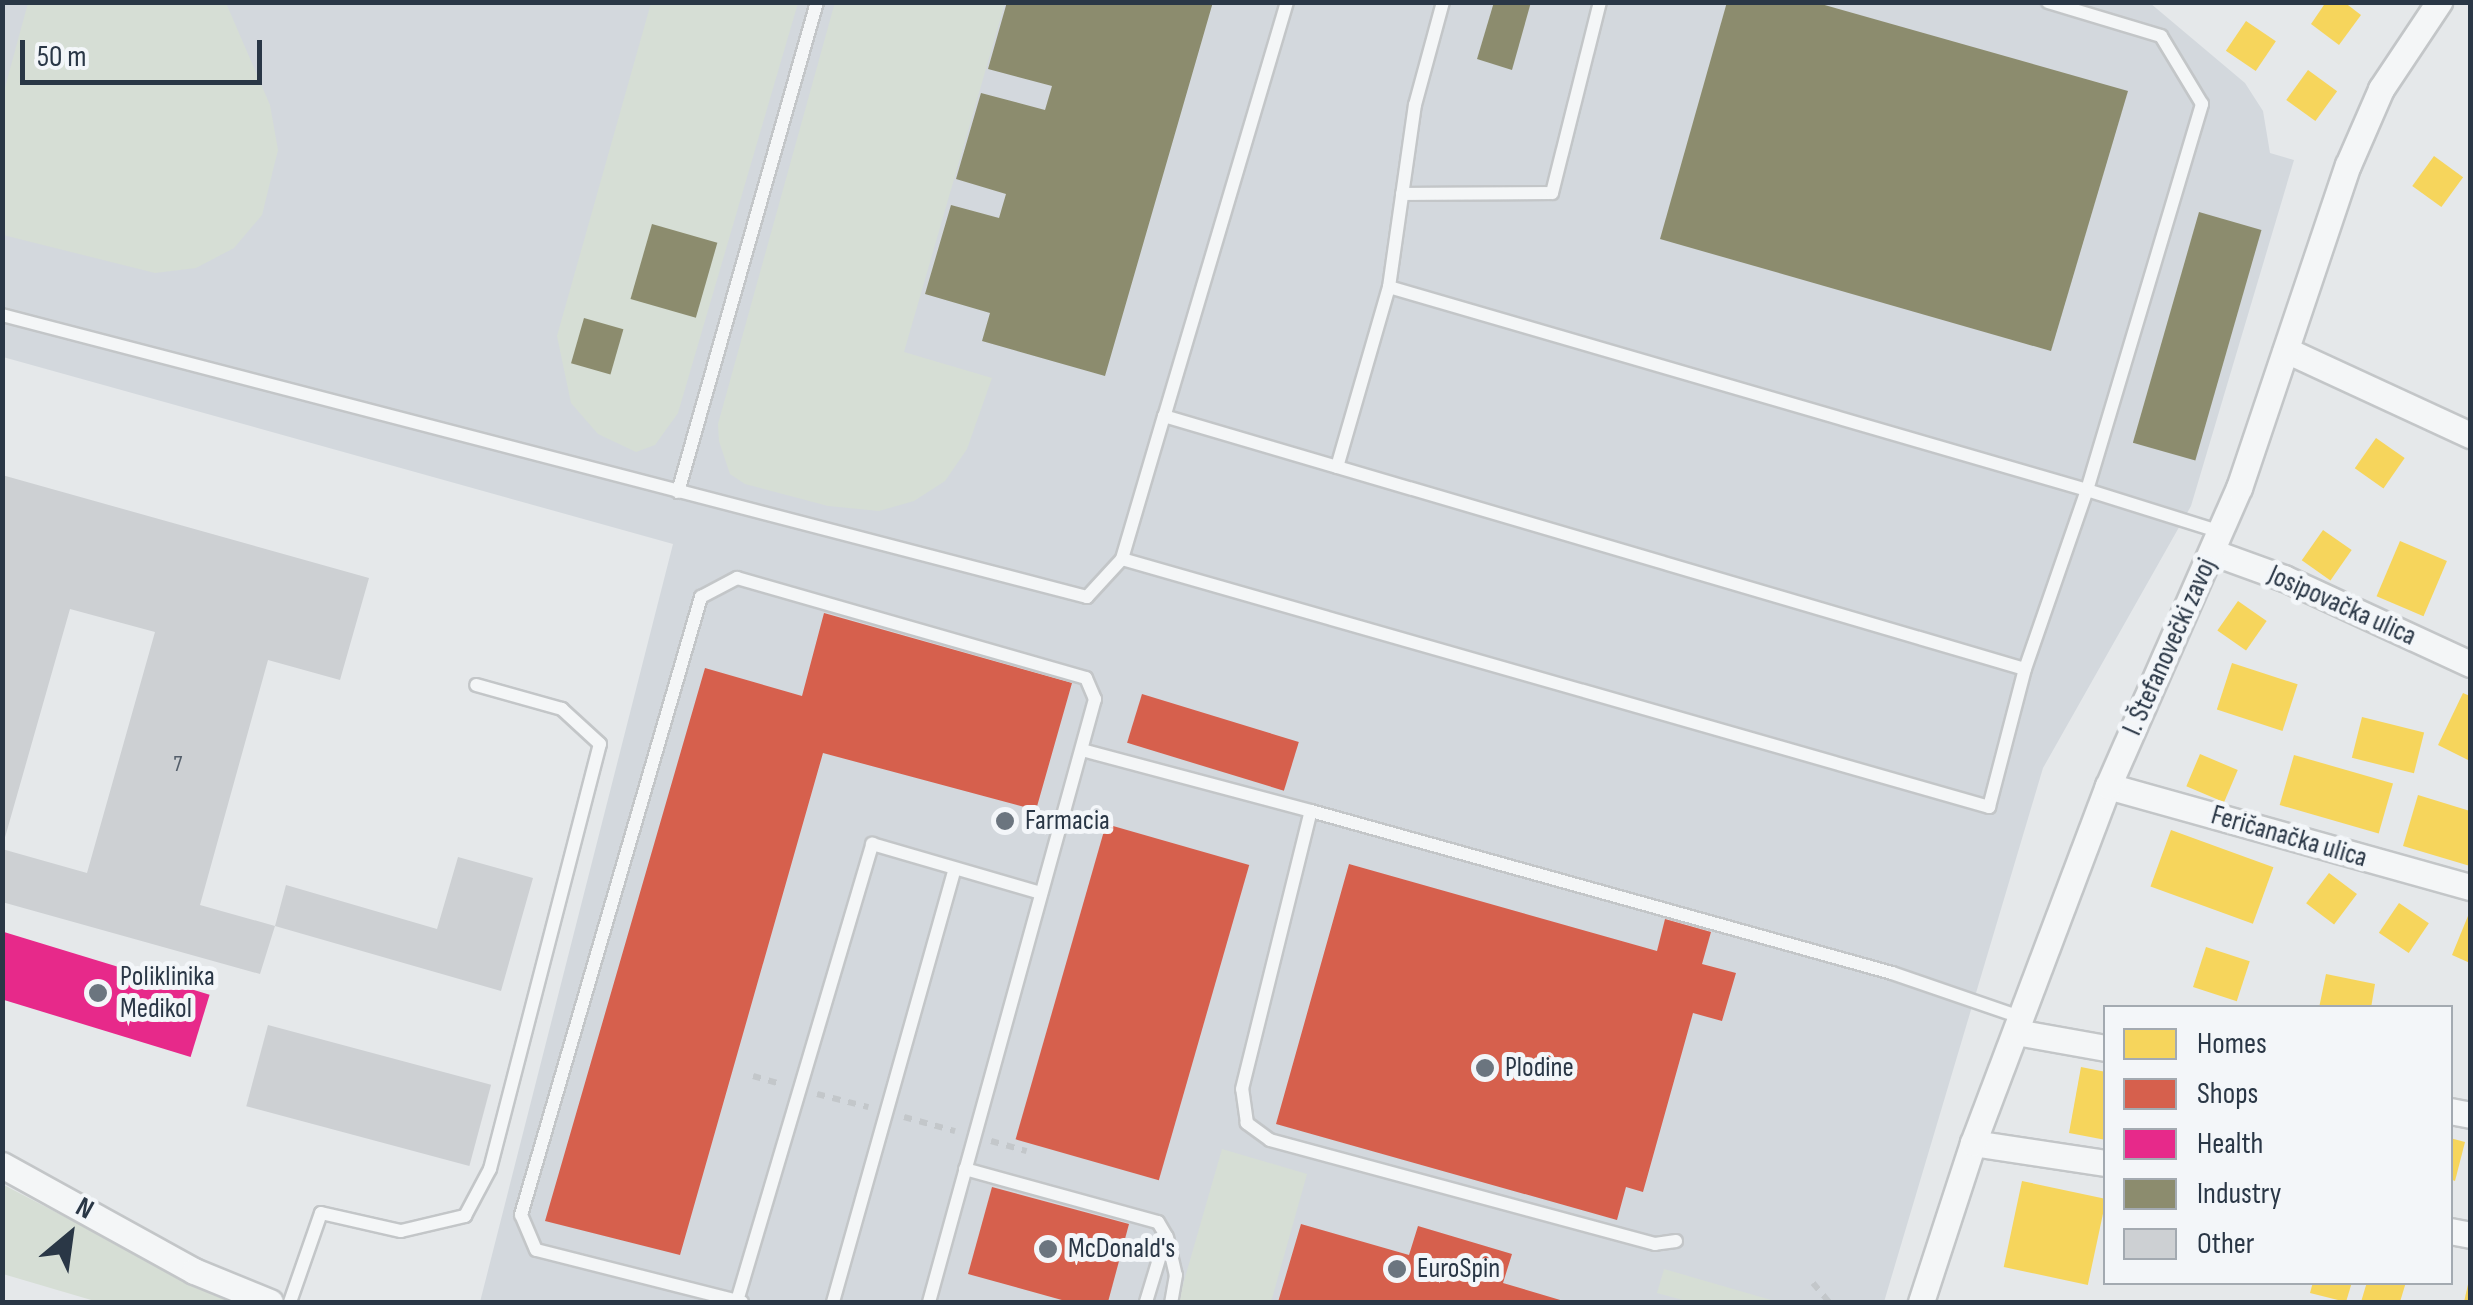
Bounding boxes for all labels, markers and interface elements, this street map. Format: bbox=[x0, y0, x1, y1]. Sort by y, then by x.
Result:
scale bar bbox=[25, 20, 268, 82]
text: 50 m bbox=[37, 39, 86, 75]
street label: I. Štefanovečki zavoj bbox=[2116, 553, 2224, 741]
street label: Josipovačka ulica bbox=[2263, 558, 2421, 654]
house number: 7 bbox=[174, 752, 182, 778]
street label: Feričanačka ulica bbox=[2207, 799, 2371, 875]
place label: Farmacia bbox=[1025, 804, 1110, 838]
marker: Farmacia bbox=[994, 810, 1016, 832]
place label: Poliklinika Medikol bbox=[120, 960, 215, 1026]
marker: Poliklinika Medikol bbox=[85, 980, 111, 1006]
legend bbox=[2103, 1005, 2453, 1285]
text: Homes bbox=[2197, 1026, 2267, 1062]
place label: Plodine bbox=[1505, 1051, 1574, 1085]
marker: Plodine bbox=[1474, 1057, 1496, 1079]
text: Shops bbox=[2197, 1076, 2258, 1112]
text: Health bbox=[2197, 1126, 2263, 1162]
text: Industry bbox=[2197, 1176, 2281, 1212]
north arrow bbox=[20, 1185, 120, 1285]
text: N bbox=[70, 1190, 99, 1226]
text: Other bbox=[2197, 1226, 2254, 1262]
place label: McDonald's bbox=[1068, 1232, 1175, 1266]
marker: McDonald's bbox=[1037, 1238, 1059, 1260]
place label: EuroSpin bbox=[1417, 1252, 1500, 1286]
marker: EuroSpin bbox=[1386, 1258, 1408, 1280]

